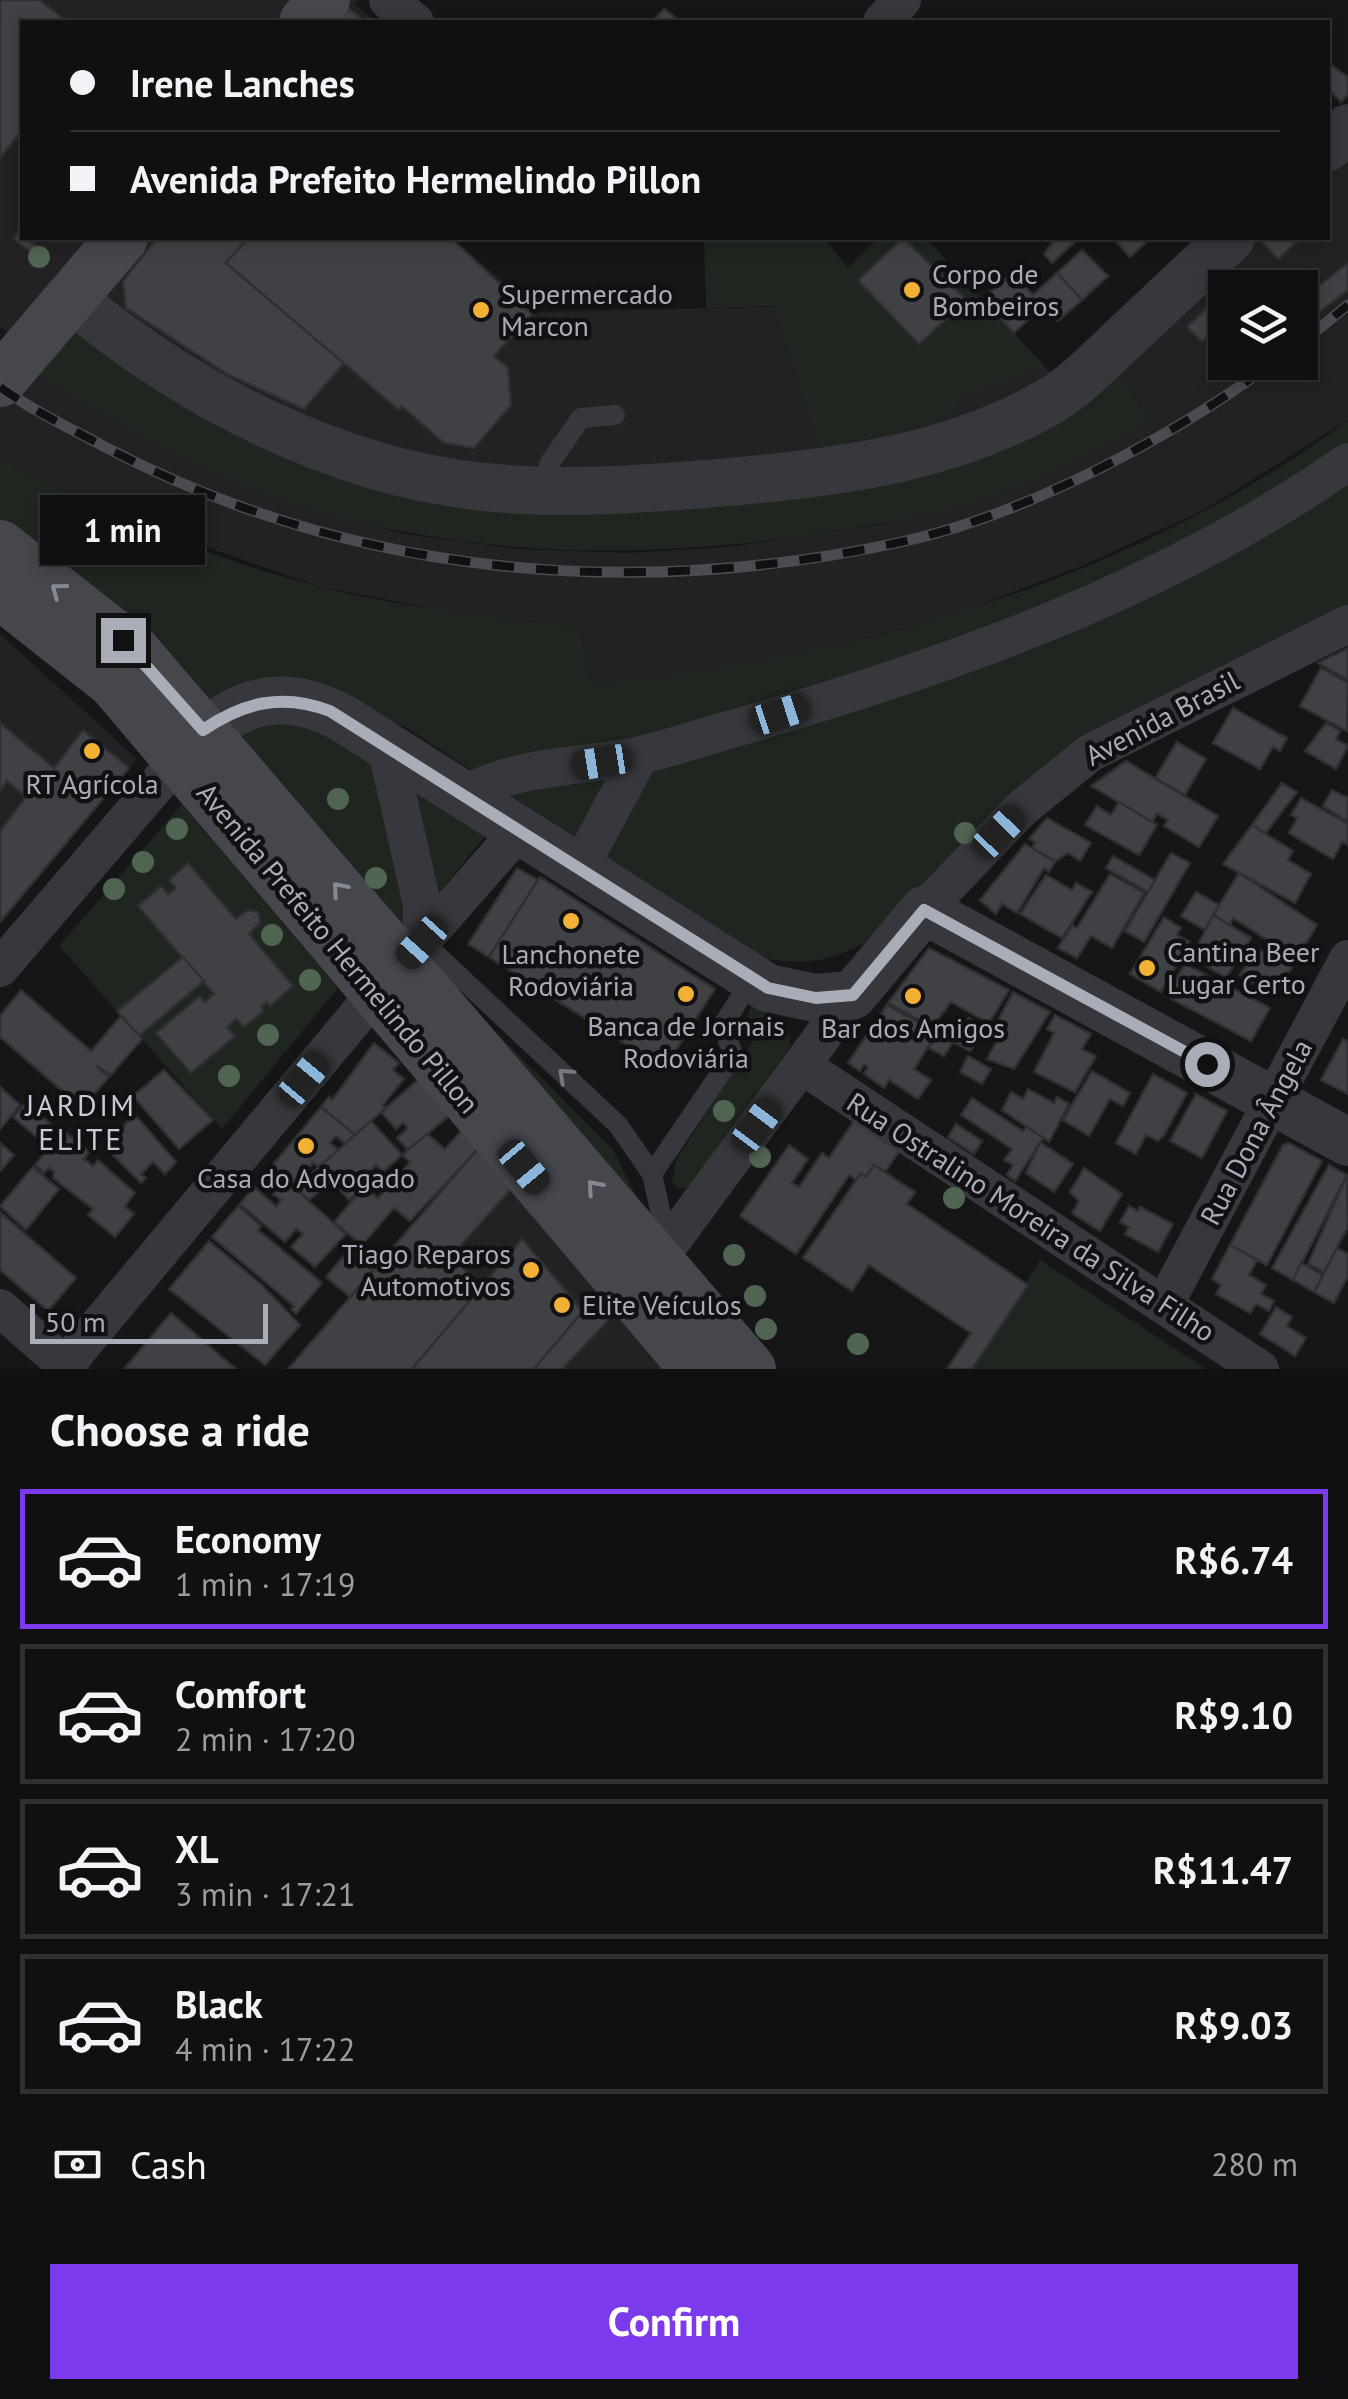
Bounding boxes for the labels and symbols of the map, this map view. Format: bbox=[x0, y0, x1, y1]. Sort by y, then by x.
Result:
place label: Corpo de Bombeiros bbox=[932, 255, 1059, 324]
place label: Supermercado Marcon bbox=[501, 275, 673, 344]
marker: Corpo de Bombeiros bbox=[901, 279, 923, 301]
marker: Supermercado Marcon bbox=[470, 299, 492, 321]
callout: 1 min bbox=[41, 495, 206, 565]
one-way arrow bbox=[52, 585, 70, 602]
route end bbox=[101, 618, 146, 663]
street label: Avenida Brasil bbox=[1078, 661, 1245, 774]
car bbox=[747, 690, 813, 738]
marker: RT Agrícola bbox=[81, 740, 103, 762]
car bbox=[570, 742, 634, 782]
place label: RT Agrícola bbox=[25, 765, 159, 802]
street label: Avenida Prefeito Hermelindo Pillon bbox=[189, 775, 488, 1121]
car bbox=[967, 800, 1031, 864]
one-way arrow bbox=[333, 883, 351, 901]
car bbox=[391, 910, 453, 974]
marker: Lanchonete Rodoviária bbox=[560, 910, 582, 932]
place label: Cantina Beer Lugar Certo bbox=[1167, 933, 1320, 1002]
place label: Lanchonete Rodoviária bbox=[501, 935, 641, 1004]
marker: Cantina Beer Lugar Certo bbox=[1136, 957, 1158, 979]
marker: Banca de Jornais Rodoviária bbox=[675, 983, 697, 1005]
marker: Bar dos Amigos bbox=[902, 985, 924, 1007]
place label: Banca de Jornais Rodoviária bbox=[587, 1007, 785, 1076]
place label: Bar dos Amigos bbox=[821, 1009, 1005, 1046]
street label: Rua Dona Ângela bbox=[1191, 1033, 1320, 1231]
route start bbox=[1185, 1042, 1230, 1087]
car bbox=[273, 1046, 335, 1112]
one-way arrow bbox=[558, 1069, 577, 1087]
street label: Rua Ostralino Moreira da Silva Filho bbox=[840, 1083, 1222, 1350]
district label: JARDIM ELITE bbox=[23, 1085, 137, 1158]
car bbox=[727, 1092, 787, 1158]
car bbox=[493, 1134, 555, 1200]
marker: Casa do Advogado bbox=[295, 1135, 317, 1157]
place label: Casa do Advogado bbox=[197, 1159, 415, 1196]
one-way arrow bbox=[587, 1180, 605, 1198]
place label: Tiago Reparos Automotivos bbox=[342, 1235, 511, 1304]
marker: Tiago Reparos Automotivos bbox=[520, 1259, 542, 1281]
place label: Elite Veículos bbox=[582, 1286, 741, 1323]
marker: Elite Veículos bbox=[551, 1294, 573, 1316]
scale bar bbox=[30, 1299, 268, 1344]

